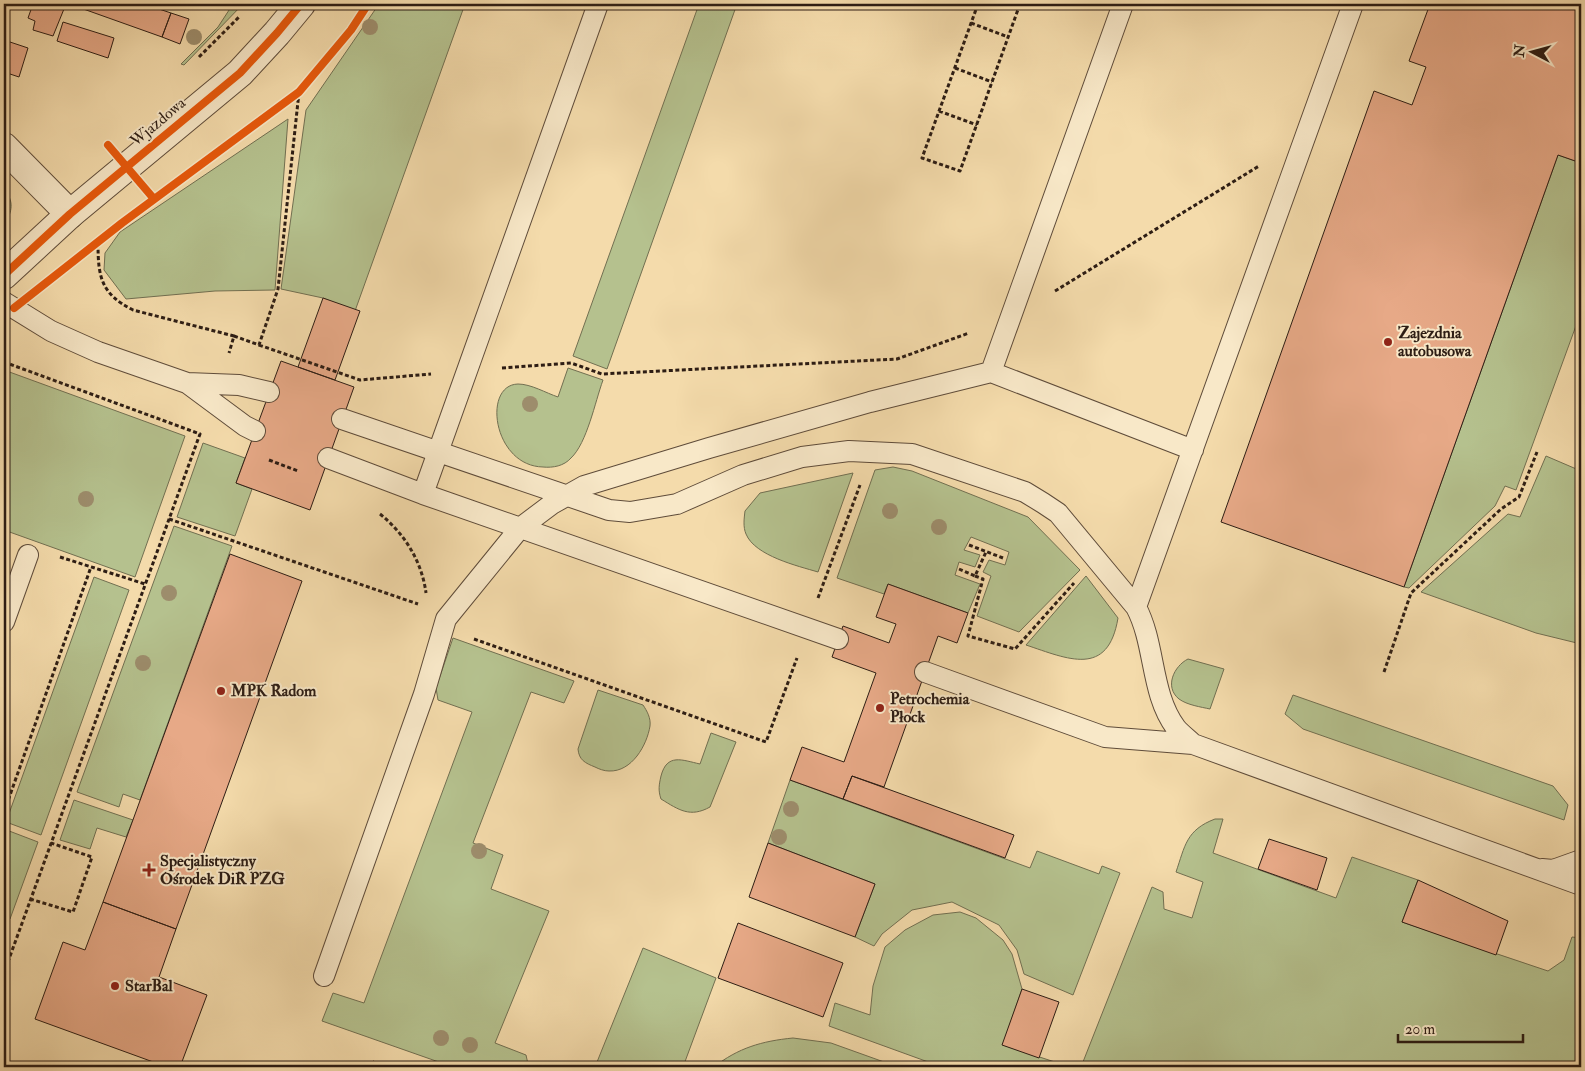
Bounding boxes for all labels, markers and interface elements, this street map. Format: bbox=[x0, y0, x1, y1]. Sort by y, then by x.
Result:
north arrow bbox=[1508, 28, 1558, 78]
text: N bbox=[1510, 43, 1529, 59]
street label: Wjazdowa bbox=[125, 93, 190, 152]
place label: Zajezdnia autobusowa bbox=[1398, 323, 1472, 361]
marker: Zajezdnia autobusowa bbox=[1382, 336, 1394, 348]
place label: MPK Radom bbox=[230, 681, 317, 701]
marker: MPK Radom bbox=[215, 685, 227, 697]
place label: Petrochemia Płock bbox=[890, 689, 970, 727]
marker: Petrochemia Płock bbox=[874, 702, 886, 714]
place label: Specjalistyczny Ośrodek DiR PZG bbox=[160, 851, 285, 889]
marker: Specjalistyczny Ośrodek DiR PZG bbox=[142, 863, 156, 877]
place label: StarBal bbox=[125, 976, 173, 996]
marker: StarBal bbox=[109, 980, 121, 992]
scale bar bbox=[1398, 1011, 1522, 1043]
text: 20 m bbox=[1405, 1020, 1435, 1039]

